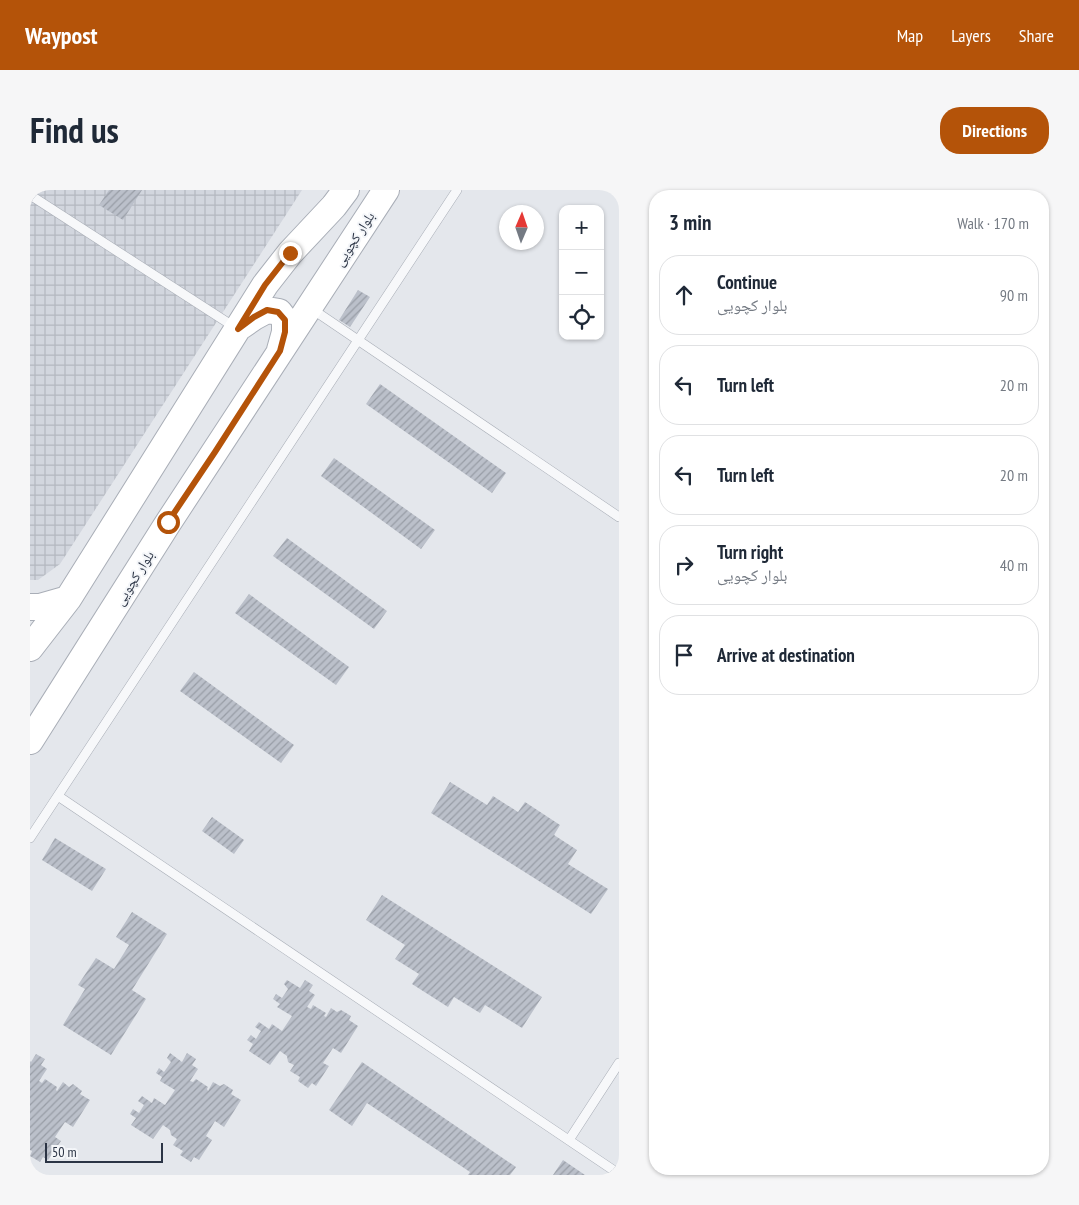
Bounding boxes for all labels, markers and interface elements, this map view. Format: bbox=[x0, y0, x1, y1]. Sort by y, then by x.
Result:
text: Waypost bbox=[25, 20, 98, 51]
text: Map bbox=[897, 24, 923, 47]
text: Layers bbox=[951, 24, 991, 47]
text: Share bbox=[1019, 24, 1054, 47]
text: Find us bbox=[30, 107, 119, 153]
button: Directions bbox=[940, 107, 1049, 154]
north arrow bbox=[499, 205, 544, 250]
map controls bbox=[559, 205, 604, 340]
button: + bbox=[559, 205, 604, 250]
street label: بلوار کچویی bbox=[330, 208, 378, 270]
text: 3 min bbox=[669, 209, 711, 236]
text: Walk · 170 m bbox=[957, 213, 1029, 233]
route end bbox=[279, 242, 302, 265]
button: − bbox=[559, 250, 604, 295]
text: Continue bbox=[717, 270, 777, 294]
icon: ahead bbox=[670, 281, 698, 309]
text: 90 m bbox=[1000, 285, 1028, 305]
button: locate bbox=[559, 295, 604, 340]
text: بلوار کچویی bbox=[717, 295, 787, 315]
icon: left bbox=[670, 371, 698, 399]
text: Turn left bbox=[717, 373, 774, 397]
text: 20 m bbox=[1000, 375, 1028, 395]
icon: left bbox=[670, 461, 698, 489]
text: Turn left bbox=[717, 463, 774, 487]
text: 20 m bbox=[1000, 465, 1028, 485]
route start bbox=[157, 511, 180, 534]
text: Turn right bbox=[717, 540, 783, 564]
street label: بلوار کچویی bbox=[110, 547, 158, 609]
icon: right bbox=[670, 551, 698, 579]
text: 40 m bbox=[1000, 555, 1028, 575]
text: بلوار کچویی bbox=[717, 565, 787, 585]
icon: arrive bbox=[670, 641, 698, 669]
text: Arrive at destination bbox=[717, 643, 855, 667]
scale bar bbox=[45, 1140, 162, 1163]
text: 50 m bbox=[52, 1143, 77, 1161]

